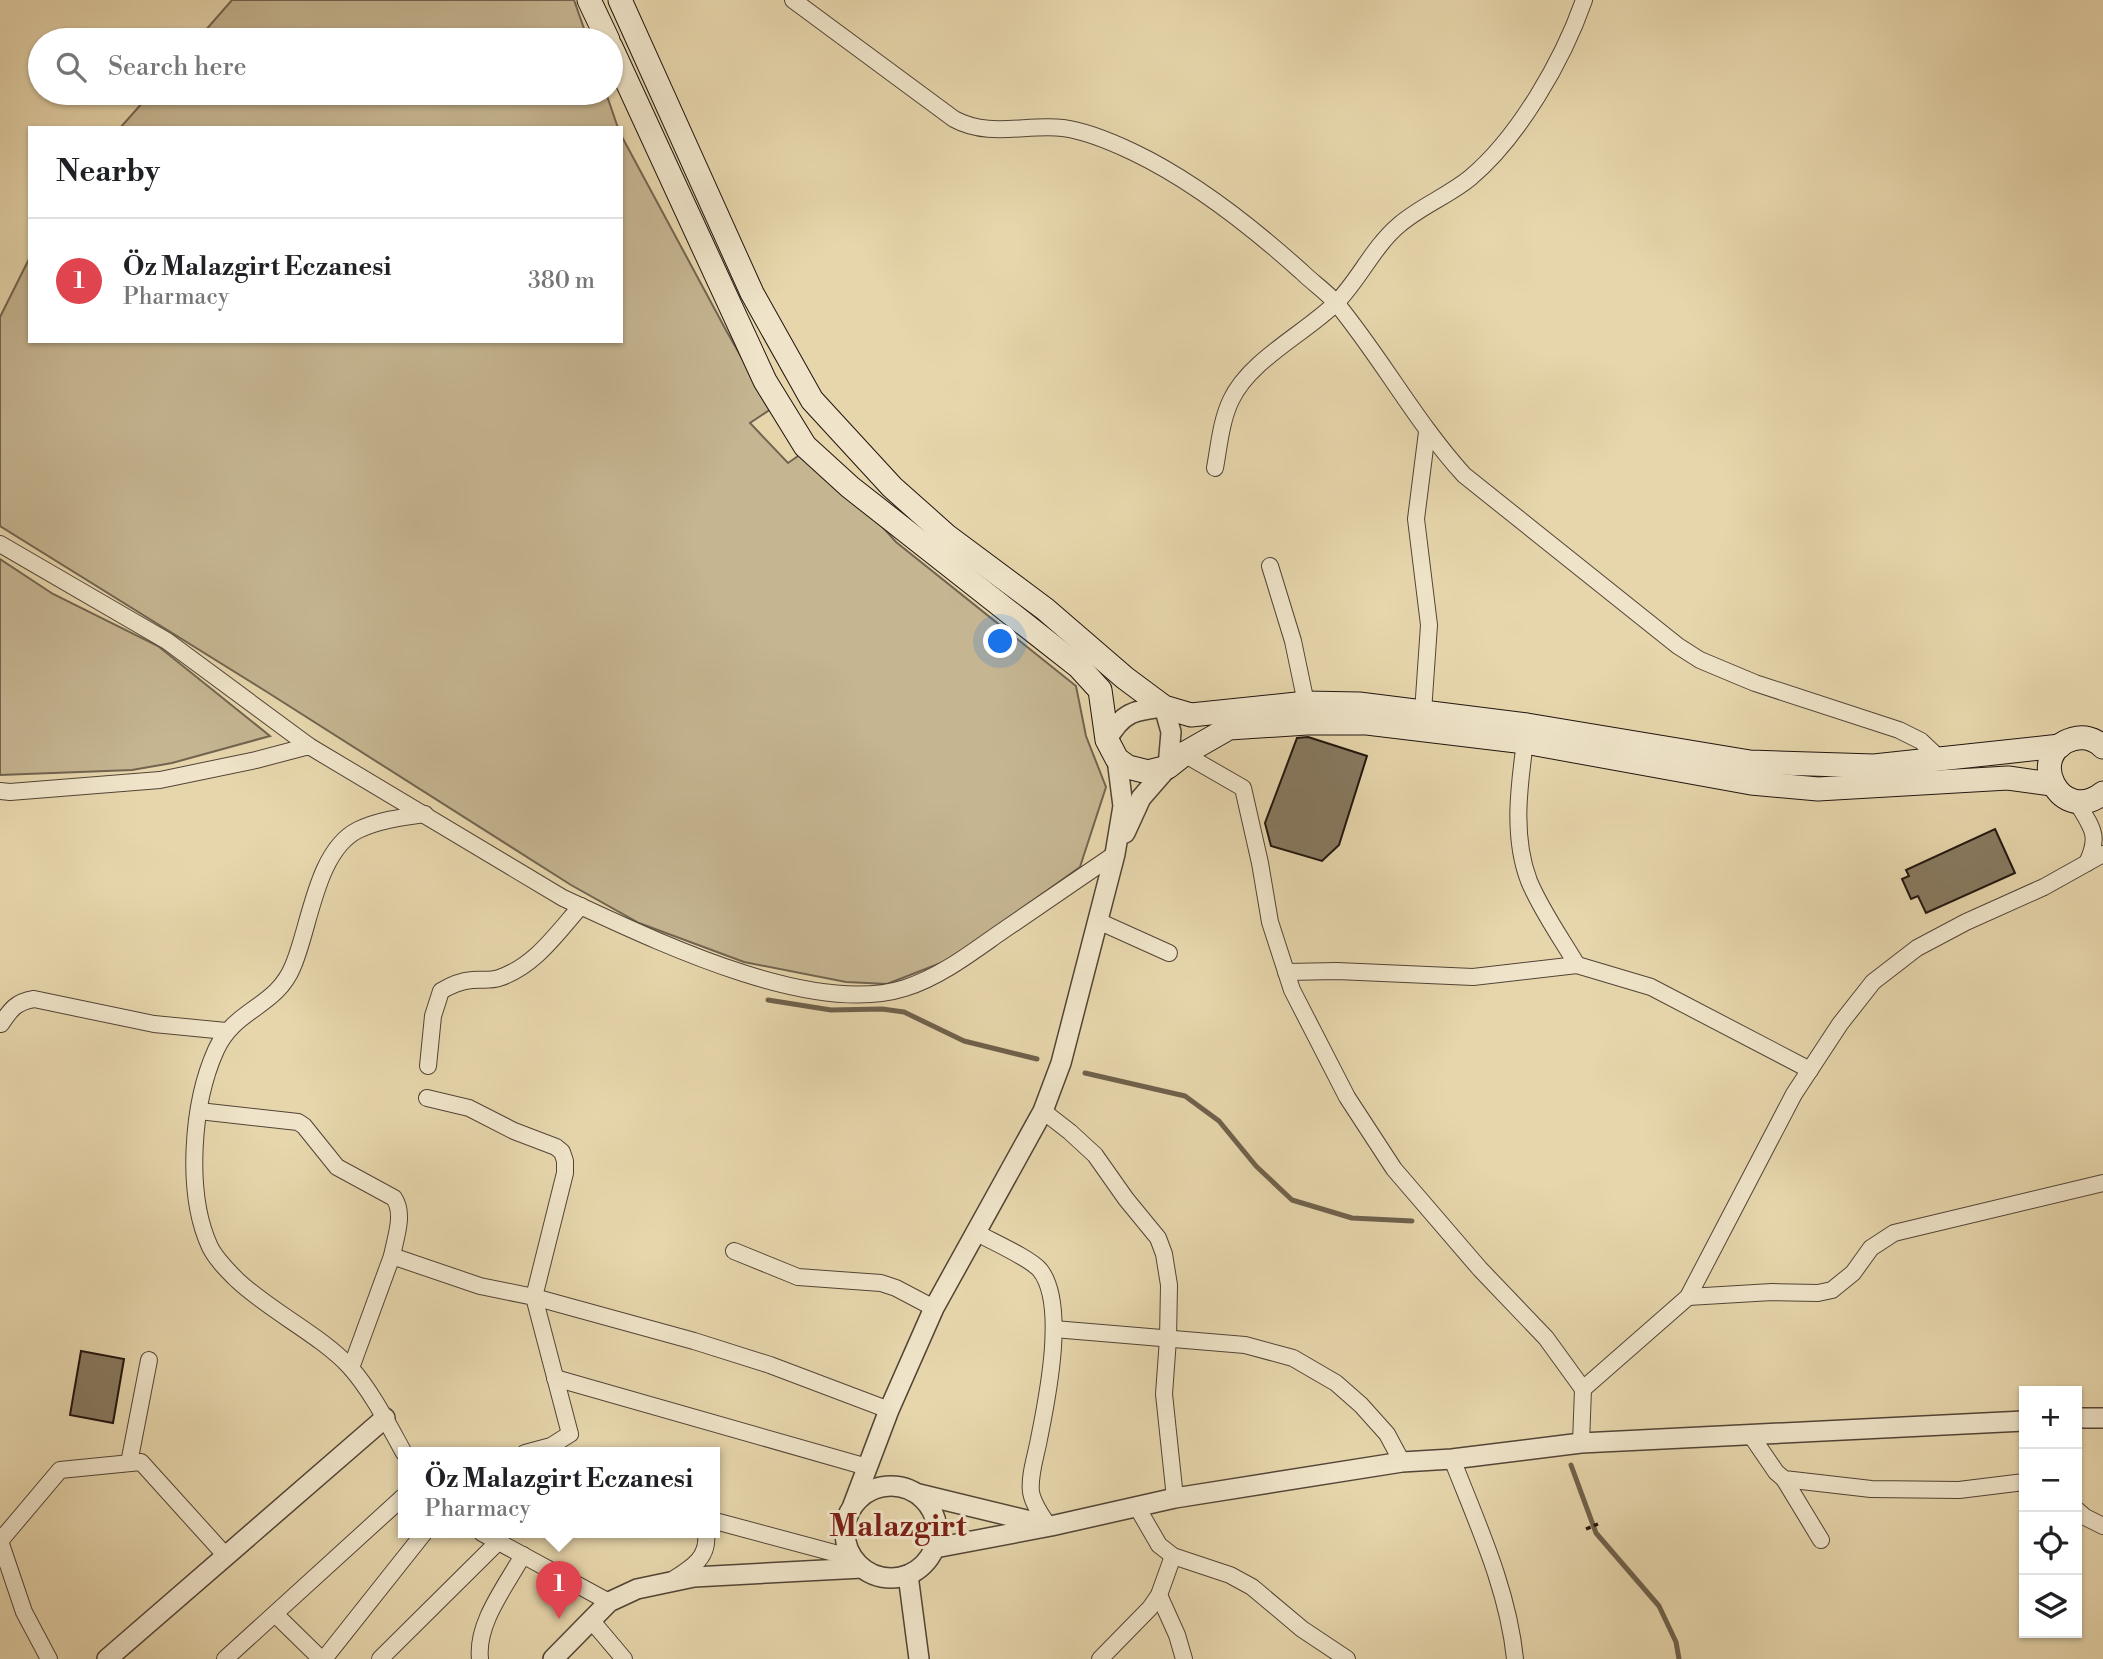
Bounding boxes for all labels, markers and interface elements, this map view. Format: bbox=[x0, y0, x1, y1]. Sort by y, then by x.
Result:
search box bbox=[28, 28, 623, 105]
icon: search bbox=[52, 48, 90, 86]
text: Search here bbox=[108, 51, 247, 83]
text: Nearby bbox=[56, 153, 160, 191]
text: Öz Malazgirt Eczanesi bbox=[123, 251, 392, 283]
text: 1 bbox=[73, 267, 85, 295]
text: 380 m bbox=[528, 267, 595, 295]
text: Pharmacy bbox=[123, 283, 229, 311]
your location bbox=[983, 624, 1017, 658]
map controls bbox=[2019, 1386, 2082, 1638]
button: + bbox=[2019, 1386, 2082, 1449]
popup bbox=[398, 1447, 720, 1538]
button: − bbox=[2019, 1449, 2082, 1512]
text: Öz Malazgirt Eczanesi bbox=[425, 1463, 693, 1495]
text: Pharmacy bbox=[425, 1495, 531, 1523]
district label: Malazgirt bbox=[829, 1508, 967, 1546]
button: locate bbox=[2019, 1512, 2082, 1575]
pin: 1 bbox=[536, 1561, 582, 1619]
button: layers bbox=[2019, 1575, 2082, 1638]

